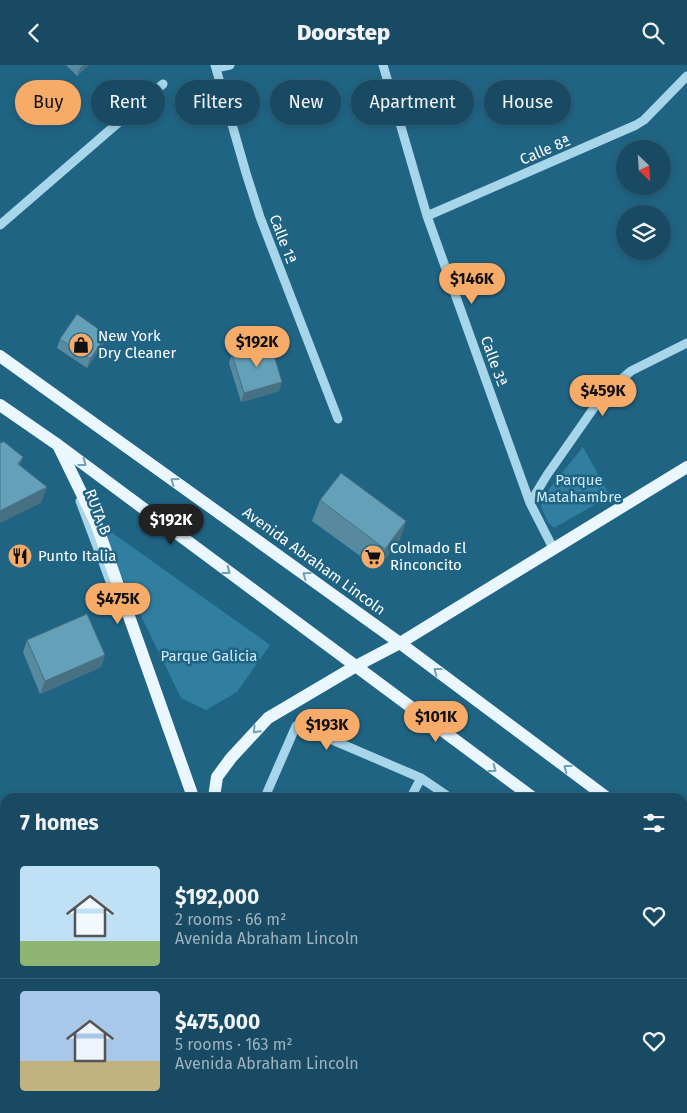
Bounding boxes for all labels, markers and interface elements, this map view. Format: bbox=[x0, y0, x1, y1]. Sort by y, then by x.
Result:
icon: back bbox=[20, 19, 48, 47]
text: Doorstep bbox=[297, 19, 390, 46]
icon: search bbox=[639, 19, 667, 47]
chip: Buy bbox=[15, 80, 81, 125]
chip: Rent bbox=[91, 80, 165, 125]
chip: Filters bbox=[175, 80, 260, 125]
chip: New bbox=[270, 80, 341, 125]
chip: Apartment bbox=[351, 80, 474, 125]
chip: House bbox=[484, 80, 571, 125]
street label: Calle 8ª bbox=[517, 131, 573, 169]
north arrow bbox=[616, 140, 671, 195]
map controls bbox=[616, 140, 671, 260]
button: layers bbox=[616, 205, 671, 260]
street label: Calle 1ª bbox=[265, 212, 301, 266]
pin: $146K bbox=[437, 263, 507, 305]
text: $146K bbox=[450, 269, 494, 288]
pin: $192K bbox=[222, 325, 292, 368]
place label: New York Dry Cleaner bbox=[98, 327, 177, 362]
shop icon: New York Dry Cleaner bbox=[68, 332, 94, 358]
text: $192K bbox=[236, 332, 278, 351]
street label: Calle 3ª bbox=[477, 333, 511, 389]
pin: $459K bbox=[568, 375, 638, 417]
text: $459K bbox=[580, 381, 626, 400]
one-way arrow bbox=[77, 458, 86, 466]
park label: Parque Matahambre bbox=[536, 471, 622, 506]
one-way arrow bbox=[171, 478, 180, 486]
street label: RUTA B bbox=[81, 487, 115, 537]
pin: $192K bbox=[136, 503, 206, 546]
street label: Avenida Abraham Lincoln bbox=[239, 503, 389, 619]
text: $192K bbox=[150, 510, 192, 529]
place label: Colmado El Rinconcito bbox=[390, 539, 467, 574]
restaurant icon: Punto Italia bbox=[7, 543, 33, 569]
supermarket icon: Colmado El Rinconcito bbox=[360, 544, 386, 570]
place label: Punto Italia bbox=[38, 547, 116, 565]
one-way arrow bbox=[221, 565, 231, 574]
one-way arrow bbox=[302, 572, 312, 581]
pin: $475K bbox=[83, 583, 153, 625]
text: $475K bbox=[96, 589, 140, 608]
park label: Parque Galicia bbox=[161, 647, 257, 665]
one-way arrow bbox=[433, 668, 443, 677]
pin: $101K bbox=[401, 701, 471, 743]
text: $101K bbox=[415, 707, 457, 726]
pin: $193K bbox=[292, 709, 362, 751]
text: $193K bbox=[306, 715, 348, 734]
one-way arrow bbox=[253, 725, 262, 734]
one-way arrow bbox=[487, 763, 496, 771]
one-way arrow bbox=[564, 766, 573, 774]
icon: filters bbox=[640, 809, 668, 837]
text: 7 homes bbox=[20, 810, 99, 836]
text: $192,000 bbox=[175, 884, 259, 910]
icon: home bbox=[60, 886, 120, 946]
icon: heart bbox=[640, 902, 668, 930]
text: 2 rooms · 66 m² bbox=[175, 910, 286, 929]
text: Avenida Abraham Lincoln bbox=[175, 929, 359, 948]
text: $475,000 bbox=[175, 1009, 260, 1035]
icon: home bbox=[60, 1011, 120, 1071]
icon: heart bbox=[640, 1027, 668, 1055]
text: 5 rooms · 163 m² bbox=[175, 1035, 293, 1054]
text: Avenida Abraham Lincoln bbox=[175, 1054, 359, 1073]

